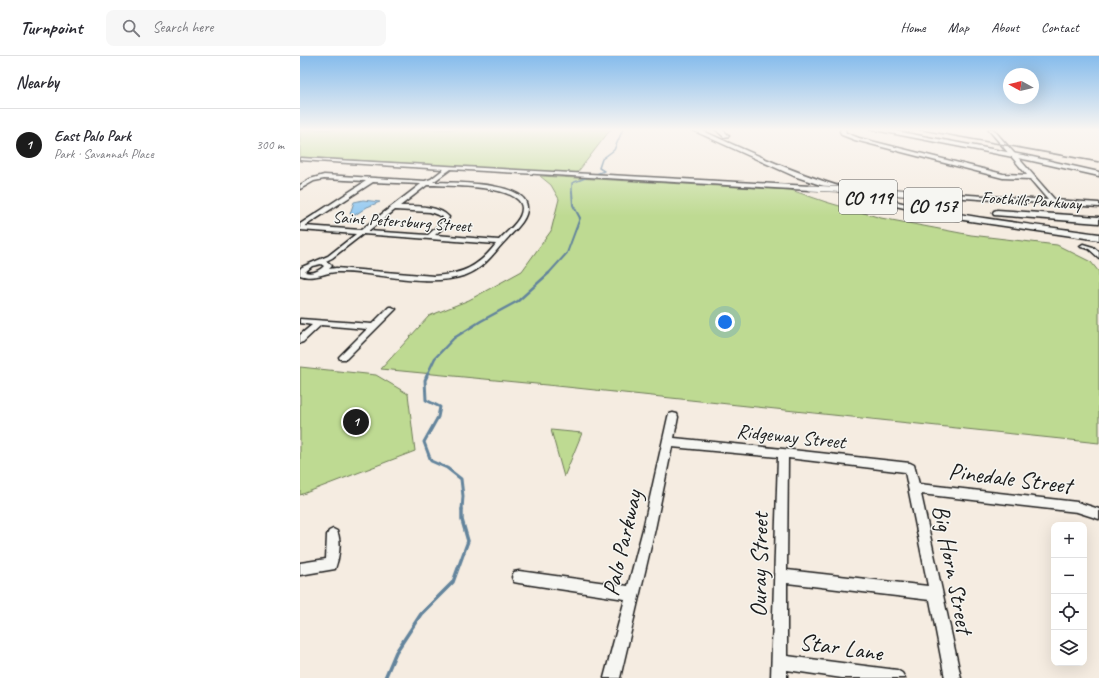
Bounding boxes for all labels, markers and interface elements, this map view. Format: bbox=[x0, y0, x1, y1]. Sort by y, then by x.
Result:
search box bbox=[106, 10, 386, 46]
text: Turnpoint bbox=[20, 16, 82, 40]
icon: search bbox=[120, 17, 142, 39]
text: Search here bbox=[152, 18, 214, 37]
text: Home bbox=[900, 19, 926, 36]
text: Map bbox=[948, 19, 969, 36]
text: About bbox=[991, 19, 1019, 36]
text: Contact bbox=[1041, 19, 1079, 36]
north arrow bbox=[1003, 68, 1039, 104]
text: Nearby bbox=[16, 72, 59, 93]
text: East Palo Park bbox=[54, 127, 131, 146]
text: 1 bbox=[26, 137, 32, 153]
text: 300 m bbox=[256, 137, 284, 153]
text: Park · Savannah Place bbox=[54, 146, 154, 162]
road number: CO 119 bbox=[839, 180, 897, 214]
street label: Foothills Parkway bbox=[980, 187, 1083, 215]
road number: CO 157 bbox=[904, 188, 962, 222]
street label: Saint Petersburg Street bbox=[332, 206, 474, 237]
your location bbox=[715, 312, 735, 332]
pin: 1 bbox=[343, 407, 369, 437]
street label: Ridgeway Street bbox=[735, 418, 849, 455]
street label: Pinedale Street bbox=[947, 456, 1076, 501]
street label: Palo Parkway bbox=[595, 486, 649, 599]
street label: Big Horn Street bbox=[926, 502, 981, 639]
street label: Ouray Street bbox=[743, 510, 775, 618]
map controls bbox=[1051, 522, 1087, 666]
button: + bbox=[1051, 522, 1087, 558]
button: − bbox=[1051, 558, 1087, 594]
button: locate bbox=[1051, 594, 1087, 630]
street label: Star Lane bbox=[798, 626, 887, 668]
button: layers bbox=[1051, 630, 1087, 666]

